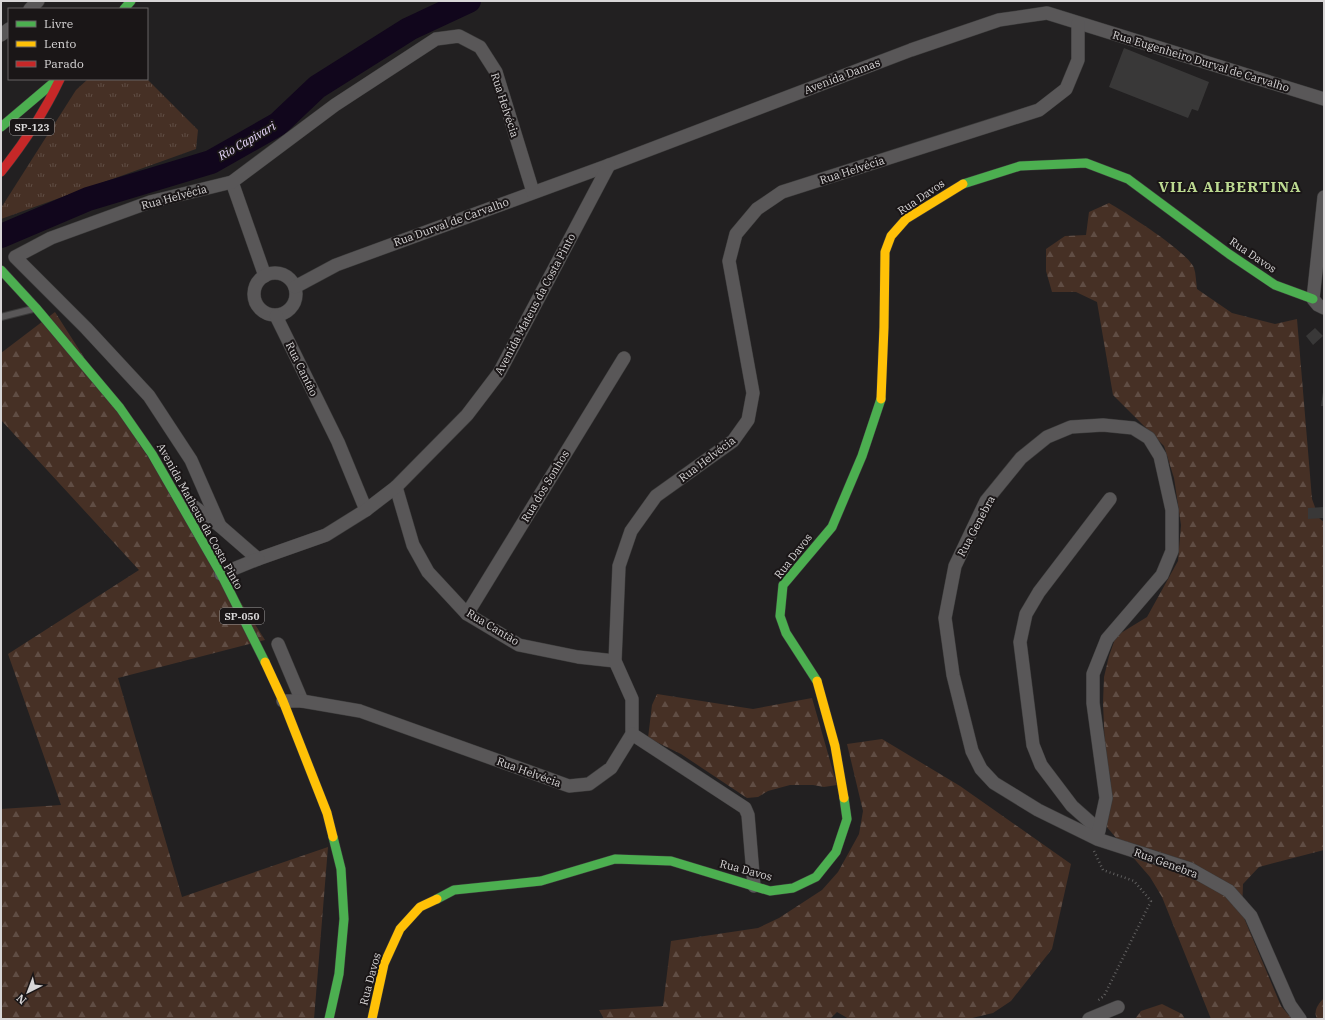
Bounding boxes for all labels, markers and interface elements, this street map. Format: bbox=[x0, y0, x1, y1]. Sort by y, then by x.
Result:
legend bbox=[8, 8, 148, 80]
text: Livre bbox=[44, 16, 73, 31]
street label: Rua Eugenheiro Durval de Carvalho bbox=[1111, 27, 1291, 95]
text: Lento bbox=[44, 36, 76, 51]
street label: Avenida Damas bbox=[802, 55, 882, 97]
text: Parado bbox=[44, 56, 84, 71]
street label: Rua Helvécia bbox=[488, 71, 522, 139]
water label: Rio Capivari bbox=[214, 118, 278, 164]
road number: SP-123 bbox=[10, 119, 54, 135]
street label: Rua Helvécia bbox=[818, 153, 886, 187]
street label: Rua Davos bbox=[895, 176, 947, 218]
district label: VILA ALBERTINA bbox=[1159, 177, 1301, 196]
street label: Rua Helvécia bbox=[140, 182, 208, 212]
street label: Rua Durval de Carvalho bbox=[391, 195, 511, 249]
street label: Avenida Mateus da Costa Pinto bbox=[492, 231, 578, 377]
street label: Rua Davos bbox=[1227, 234, 1279, 276]
street label: Rua Cantão bbox=[283, 339, 321, 399]
street label: Rua Helvécia bbox=[676, 433, 738, 485]
street label: Avenida Matheus da Costa Pinto bbox=[154, 440, 246, 592]
street label: Rua dos Sonhos bbox=[518, 447, 572, 525]
street label: Rua Genebra bbox=[954, 493, 998, 559]
street label: Rua Davos bbox=[771, 531, 815, 581]
street label: Rua Cantão bbox=[464, 606, 522, 648]
road number: SP-050 bbox=[220, 608, 264, 624]
street label: Rua Helvécia bbox=[495, 754, 563, 790]
street label: Rua Genebra bbox=[1132, 845, 1200, 881]
street label: Rua Davos bbox=[718, 856, 774, 884]
street label: Rua Davos bbox=[356, 951, 384, 1007]
north arrow bbox=[8, 972, 48, 1012]
text: N bbox=[13, 991, 29, 1008]

